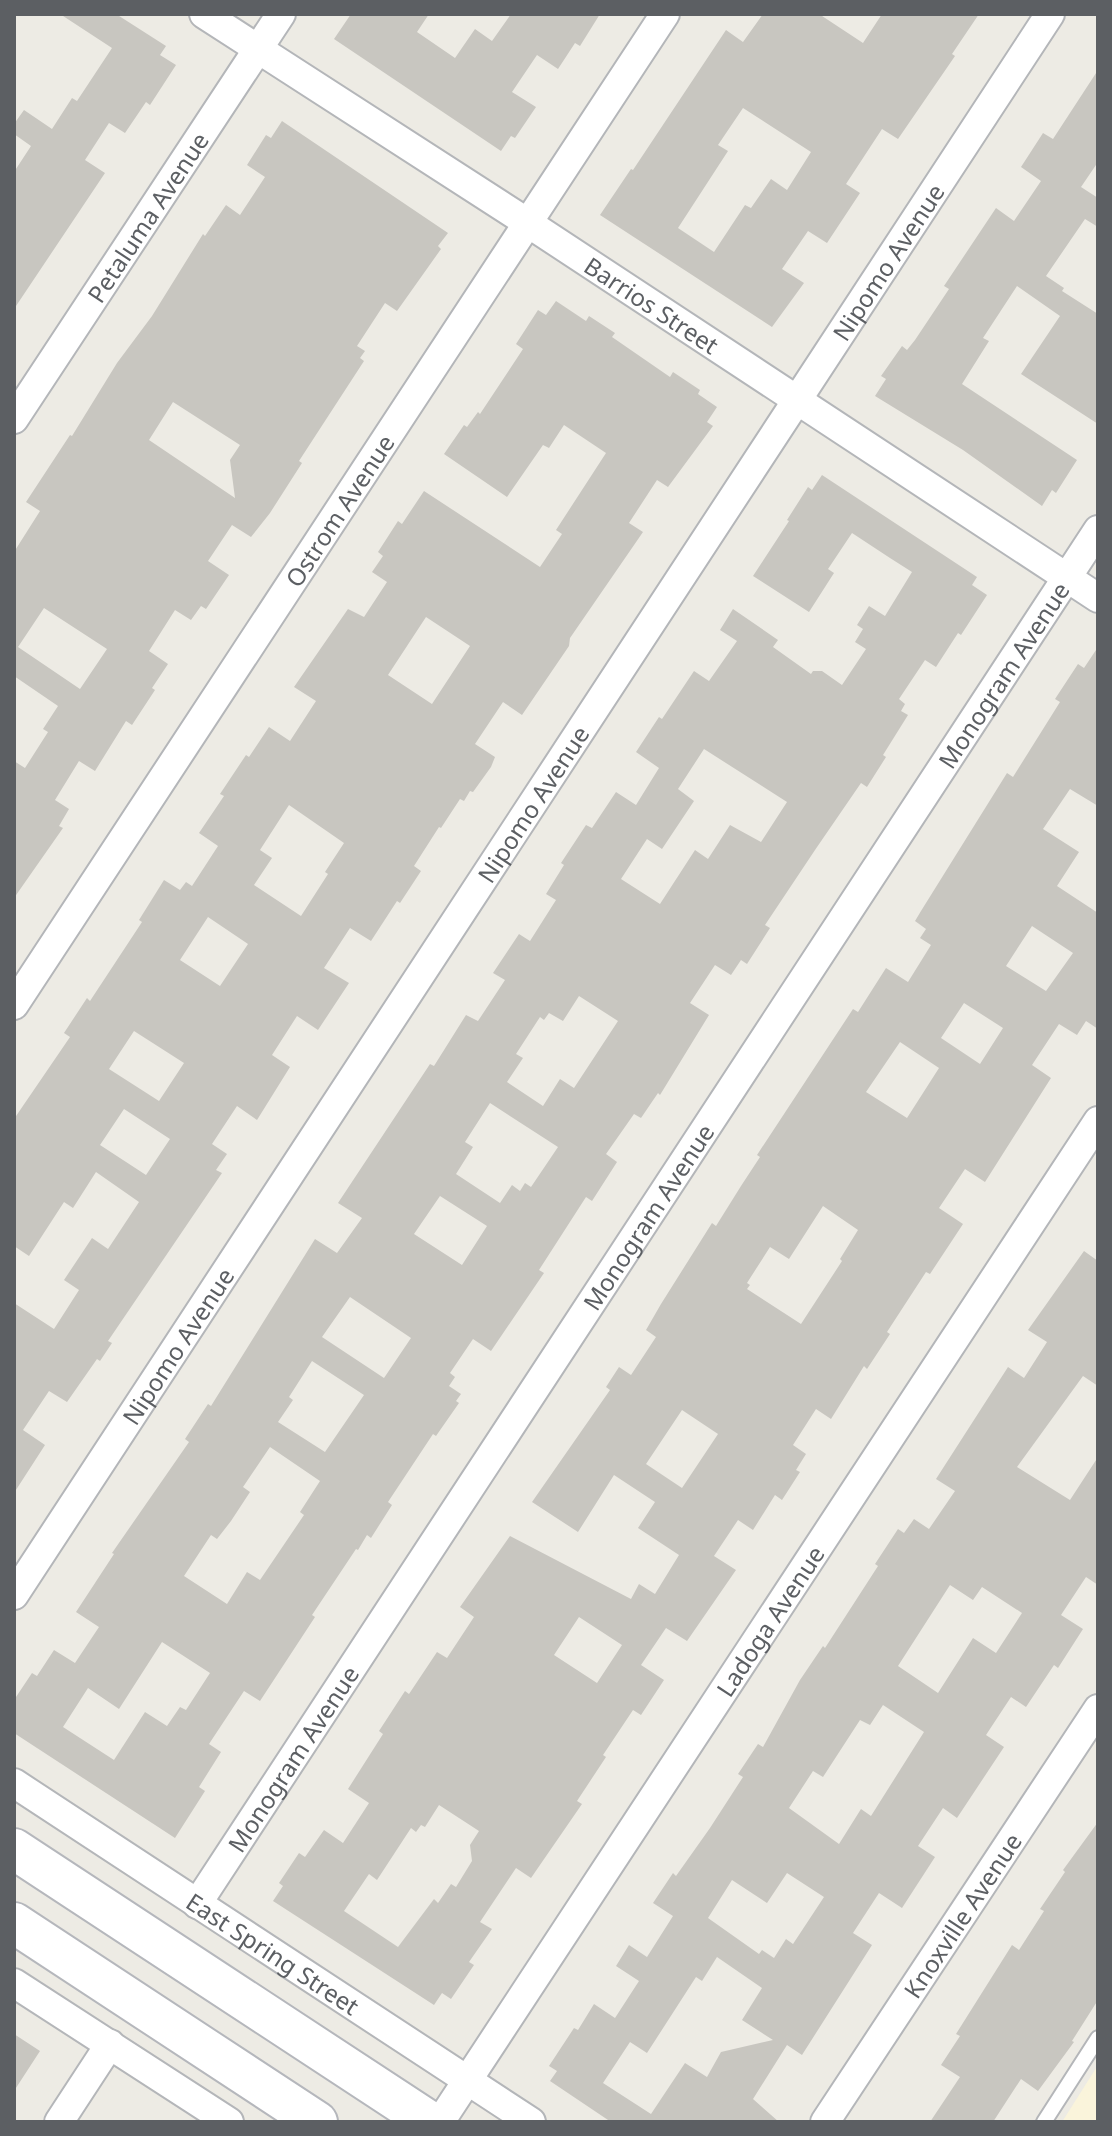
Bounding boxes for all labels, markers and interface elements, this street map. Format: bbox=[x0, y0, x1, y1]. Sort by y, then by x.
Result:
street label: Petaluma Avenue bbox=[79, 125, 215, 309]
street label: Nipomo Avenue bbox=[824, 177, 951, 347]
street label: Barrios Street bbox=[578, 248, 726, 361]
street label: Ostrom Avenue bbox=[277, 428, 401, 593]
street label: Monogram Avenue bbox=[930, 575, 1076, 774]
street label: Nipomo Avenue bbox=[469, 719, 596, 889]
street label: Monogram Avenue bbox=[575, 1117, 721, 1316]
street label: Nipomo Avenue bbox=[114, 1261, 241, 1431]
street label: Ladoga Avenue bbox=[708, 1539, 831, 1702]
street label: Monogram Avenue bbox=[219, 1659, 366, 1858]
street label: Knoxville Avenue bbox=[895, 1826, 1028, 2004]
street label: East Spring Street bbox=[180, 1884, 366, 2022]

